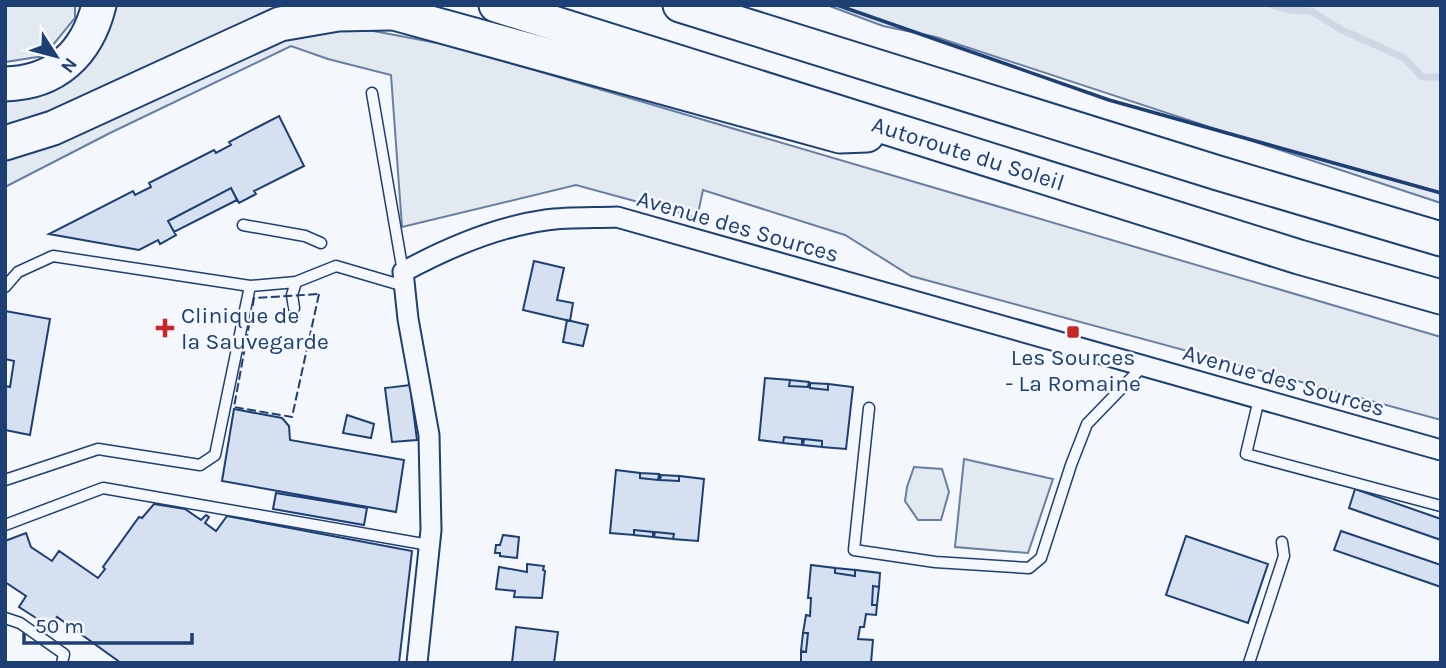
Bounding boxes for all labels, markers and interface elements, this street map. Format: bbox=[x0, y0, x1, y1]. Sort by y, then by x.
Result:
north arrow bbox=[21, 21, 91, 91]
text: N bbox=[56, 53, 82, 77]
street label: Autoroute du Soleil bbox=[869, 111, 1068, 197]
street label: Avenue des Sources bbox=[634, 185, 842, 268]
place label: Clinique de la Sauvegarde bbox=[181, 302, 329, 355]
marker: Clinique de la Sauvegarde bbox=[155, 318, 175, 338]
marker: Les Sources - La Romaine bbox=[1065, 324, 1081, 340]
street label: Avenue des Sources bbox=[1180, 339, 1388, 422]
place label: Les Sources - La Romaine bbox=[1005, 344, 1141, 397]
scale bar bbox=[24, 602, 192, 646]
text: 50 m bbox=[35, 614, 84, 638]

